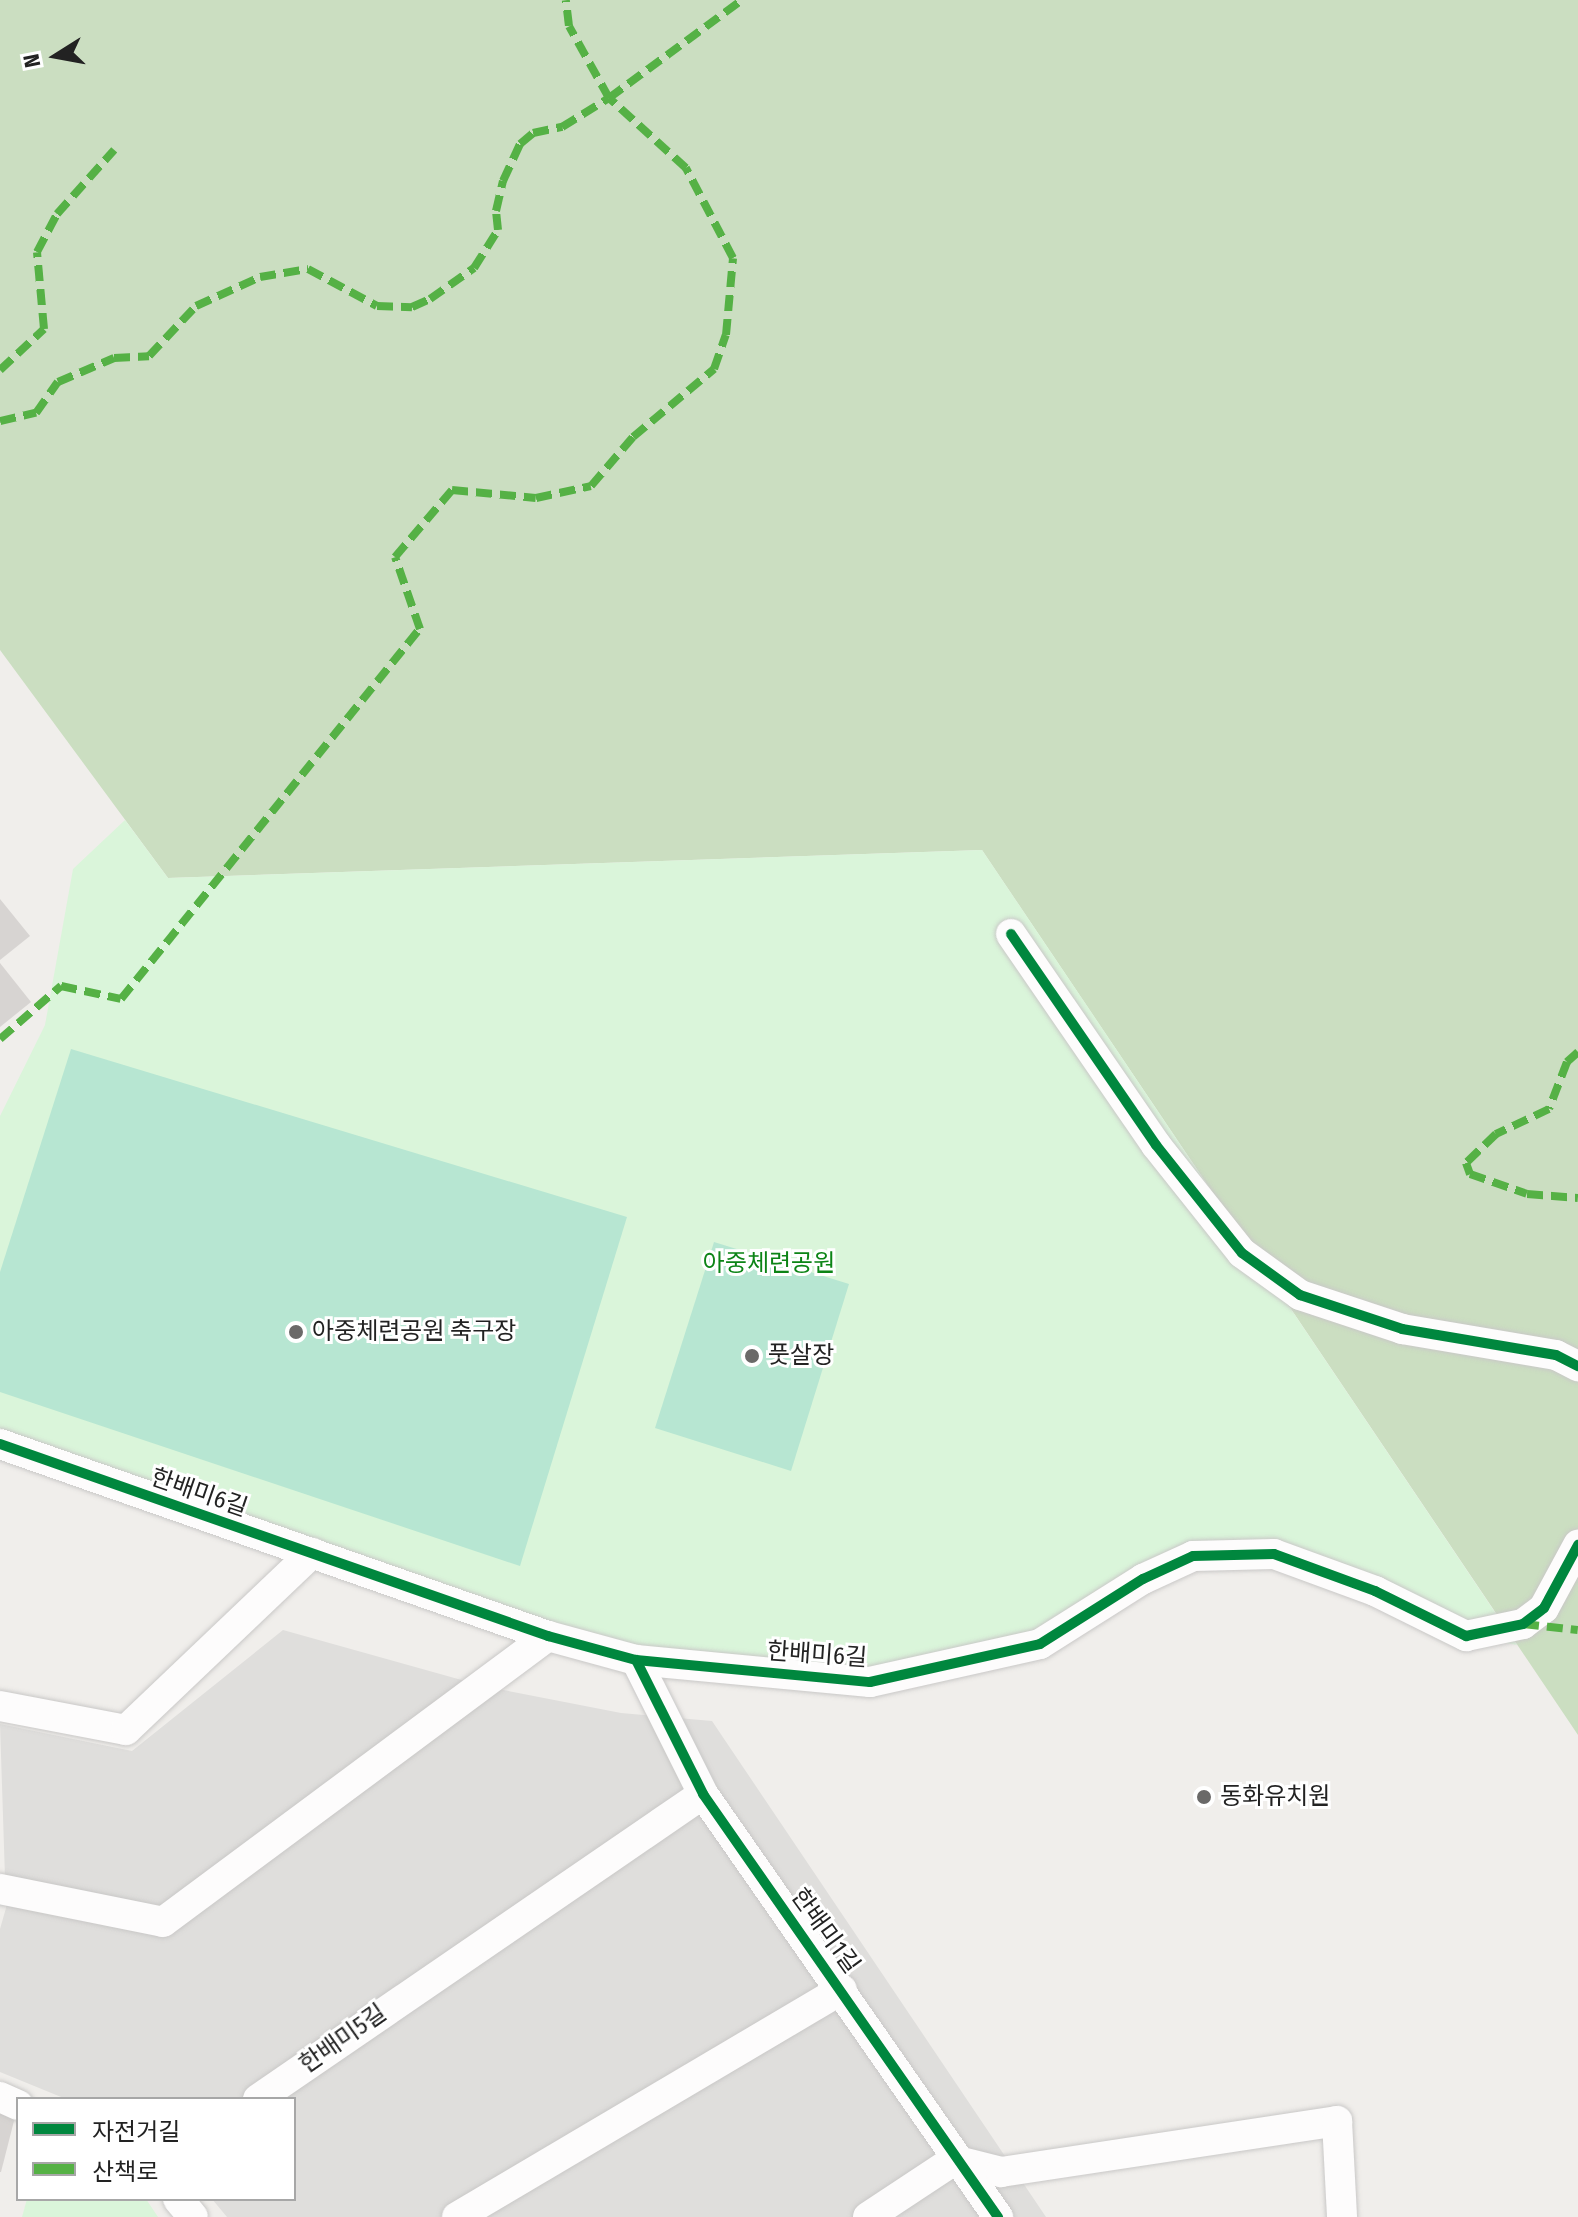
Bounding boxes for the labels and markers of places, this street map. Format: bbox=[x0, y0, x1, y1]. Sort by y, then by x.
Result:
place label: 아중체련공원 축구장 bbox=[312, 1318, 516, 1346]
marker: 아중체련공원 축구장 bbox=[287, 1323, 305, 1341]
place label: 풋살장 bbox=[768, 1342, 834, 1370]
marker: 풋살장 bbox=[743, 1347, 761, 1365]
place label: 동화유치원 bbox=[1220, 1783, 1330, 1811]
marker: 동화유치원 bbox=[1195, 1788, 1213, 1806]

